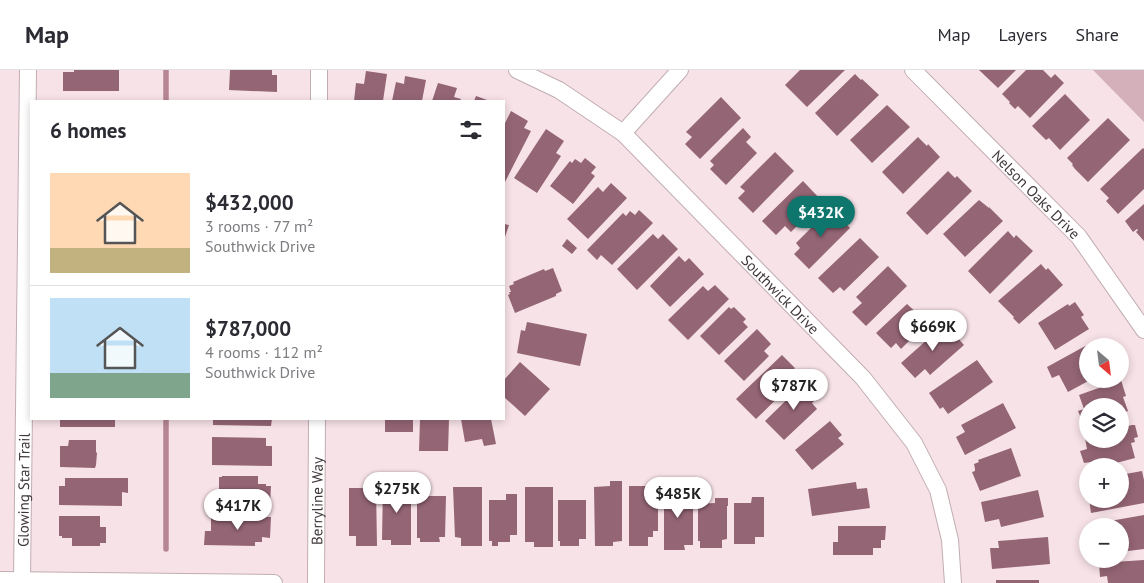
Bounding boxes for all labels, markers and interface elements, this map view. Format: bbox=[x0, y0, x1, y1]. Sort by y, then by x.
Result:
text: Map bbox=[25, 19, 69, 50]
text: Map bbox=[938, 23, 970, 46]
text: Layers bbox=[998, 23, 1047, 46]
text: Share bbox=[1075, 23, 1119, 46]
icon: filters bbox=[457, 116, 485, 144]
text: 6 homes bbox=[50, 117, 126, 144]
street label: Nelson Oaks Drive bbox=[988, 146, 1085, 243]
text: $432,000 bbox=[205, 189, 294, 216]
icon: home bbox=[90, 193, 150, 253]
pin: $432K bbox=[786, 196, 856, 238]
text: $432K bbox=[798, 202, 844, 222]
text: 3 rooms · 77 m² bbox=[205, 216, 313, 236]
text: Southwick Drive bbox=[205, 236, 315, 256]
street label: Southwick Drive bbox=[738, 250, 824, 338]
pin: $669K bbox=[898, 310, 968, 352]
text: $787,000 bbox=[205, 315, 291, 342]
text: $669K bbox=[910, 316, 956, 336]
icon: home bbox=[90, 318, 150, 378]
north arrow bbox=[1079, 338, 1129, 388]
map controls bbox=[1079, 338, 1129, 568]
text: 4 rooms · 112 m² bbox=[205, 342, 323, 362]
text: Southwick Drive bbox=[205, 362, 315, 382]
pin: $787K bbox=[759, 368, 829, 411]
text: $787K bbox=[771, 375, 817, 395]
button: layers bbox=[1079, 398, 1129, 448]
street label: Glowing Star Trail bbox=[13, 432, 33, 547]
street label: Berryline Way bbox=[307, 457, 326, 545]
button: + bbox=[1079, 458, 1129, 508]
pin: $275K bbox=[362, 472, 432, 514]
pin: $485K bbox=[643, 476, 713, 519]
text: $275K bbox=[374, 478, 420, 498]
text: $485K bbox=[655, 483, 701, 503]
pin: $417K bbox=[203, 488, 273, 531]
text: $417K bbox=[215, 495, 261, 515]
button: − bbox=[1079, 518, 1129, 568]

